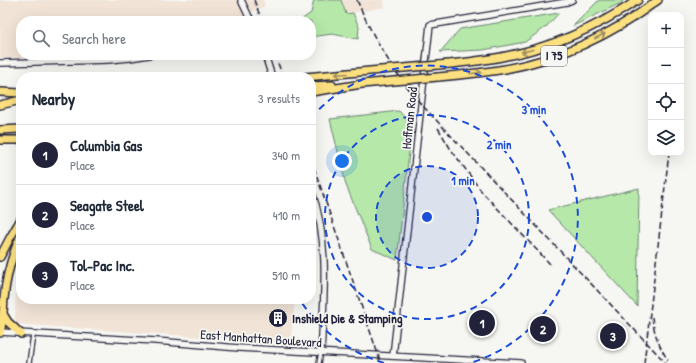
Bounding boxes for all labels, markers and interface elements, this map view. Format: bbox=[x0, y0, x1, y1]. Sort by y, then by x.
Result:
map controls bbox=[648, 12, 684, 156]
button: + bbox=[648, 12, 684, 48]
search box bbox=[16, 16, 316, 60]
icon: search bbox=[30, 27, 52, 49]
text: Search here bbox=[62, 28, 126, 49]
one-way arrow bbox=[594, 32, 606, 39]
road number: I 75 bbox=[541, 46, 567, 66]
one-way arrow bbox=[520, 48, 533, 56]
button: − bbox=[648, 48, 684, 84]
one-way arrow bbox=[469, 69, 482, 77]
one-way arrow bbox=[335, 70, 348, 77]
button: locate bbox=[648, 84, 684, 120]
street label: Hoffman Road bbox=[397, 86, 421, 150]
text: Nearby bbox=[32, 87, 75, 110]
text: 3 results bbox=[258, 89, 300, 107]
text: 3 min bbox=[522, 101, 547, 118]
button: layers bbox=[648, 120, 684, 156]
text: Columbia Gas bbox=[70, 135, 142, 156]
text: 2 min bbox=[487, 136, 512, 153]
text: 1 bbox=[43, 146, 47, 164]
text: 340 m bbox=[272, 146, 300, 164]
your location bbox=[332, 151, 352, 171]
text: Place bbox=[70, 156, 95, 174]
text: 1 min bbox=[451, 172, 475, 189]
text: Seagate Steel bbox=[70, 195, 144, 216]
text: 2 bbox=[42, 206, 48, 224]
text: 410 m bbox=[273, 206, 300, 224]
centre of rings bbox=[420, 210, 434, 224]
text: Place bbox=[70, 216, 95, 234]
text: Tol-Pac Inc. bbox=[70, 255, 135, 276]
text: 3 bbox=[42, 266, 48, 284]
text: 510 m bbox=[272, 266, 300, 284]
text: Place bbox=[70, 276, 95, 294]
building icon: Inshield Die & Stamping bbox=[267, 307, 289, 329]
pin: 1 bbox=[469, 308, 495, 338]
place label: Inshield Die & Stamping bbox=[292, 309, 403, 328]
pin: 2 bbox=[530, 314, 556, 344]
pin: 3 bbox=[600, 321, 626, 351]
street label: East Manhattan Boulevard bbox=[200, 325, 322, 351]

